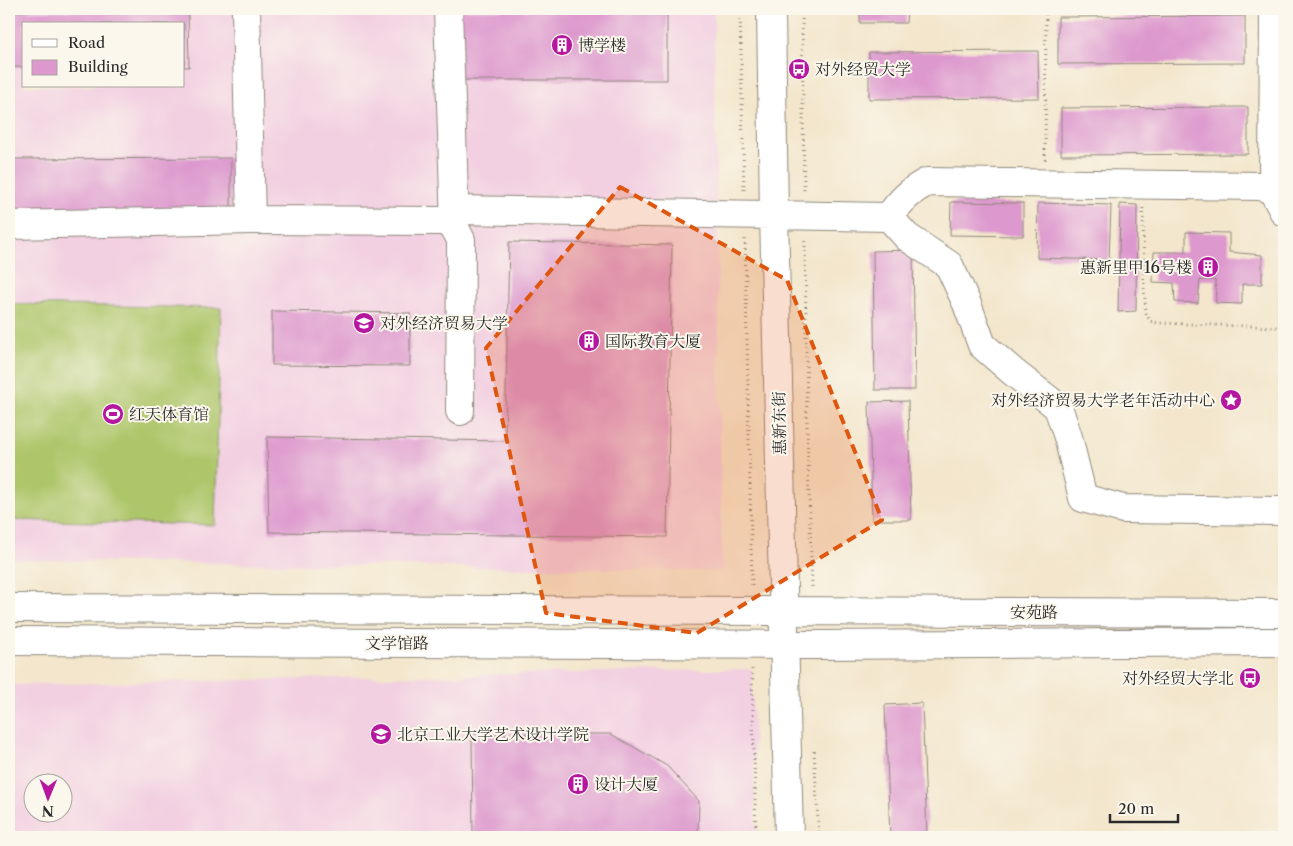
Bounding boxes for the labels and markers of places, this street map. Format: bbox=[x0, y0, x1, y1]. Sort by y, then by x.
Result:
building icon: 博学楼 bbox=[550, 33, 574, 57]
place label: 博学楼 bbox=[578, 35, 626, 55]
bus stop icon: 对外经贸大学 bbox=[787, 57, 811, 81]
place label: 对外经贸大学 bbox=[815, 59, 911, 79]
building icon: 惠新里甲16号楼 bbox=[1196, 255, 1220, 279]
place label: 惠新里甲16号楼 bbox=[1080, 257, 1192, 277]
school or university icon: 对外经济贸易大学 bbox=[352, 311, 376, 335]
place label: 对外经济贸易大学 bbox=[380, 313, 508, 333]
building icon: 国际教育大厦 bbox=[577, 329, 601, 353]
place label: 国际教育大厦 bbox=[605, 331, 701, 351]
place icon: 对外经济贸易大学老年活动中心 bbox=[1219, 388, 1243, 412]
place label: 对外经济贸易大学老年活动中心 bbox=[991, 390, 1215, 410]
sports icon: 红天体育馆 bbox=[101, 402, 125, 426]
place label: 红天体育馆 bbox=[129, 404, 209, 424]
bus stop icon: 对外经贸大学北 bbox=[1238, 666, 1262, 690]
place label: 对外经贸大学北 bbox=[1122, 668, 1234, 688]
school or university icon: 北京工业大学艺术设计学院 bbox=[369, 722, 393, 746]
place label: 北京工业大学艺术设计学院 bbox=[397, 724, 589, 744]
building icon: 设计大厦 bbox=[566, 772, 590, 796]
place label: 设计大厦 bbox=[594, 774, 658, 794]

